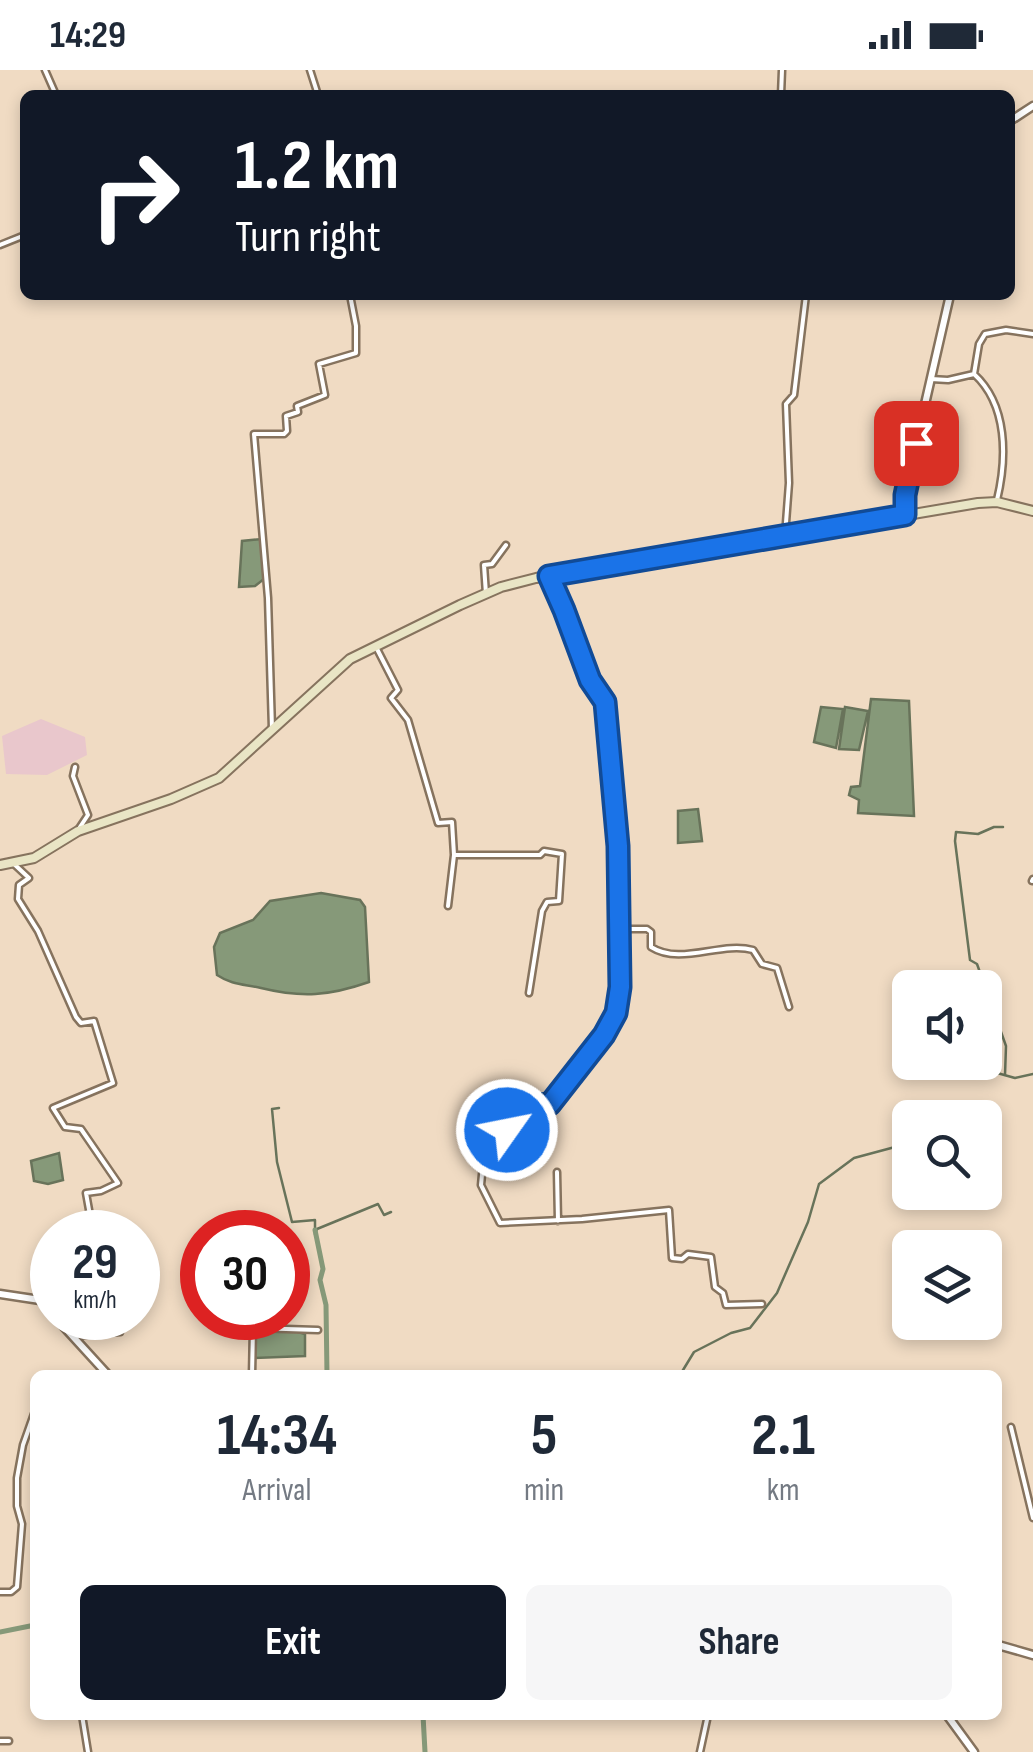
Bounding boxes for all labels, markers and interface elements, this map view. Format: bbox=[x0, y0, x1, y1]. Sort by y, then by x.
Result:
text: 14:29 bbox=[50, 13, 126, 58]
text: 1.2 km bbox=[235, 125, 399, 209]
icon: right bbox=[70, 130, 200, 260]
text: Turn right bbox=[235, 210, 381, 265]
pin bbox=[874, 401, 959, 486]
icon: arrive bbox=[889, 416, 944, 471]
map controls bbox=[892, 970, 1002, 1340]
button: sound bbox=[892, 970, 1002, 1080]
position arrow bbox=[455, 1078, 559, 1182]
button: search bbox=[892, 1100, 1002, 1210]
speed limit sign: 30 bbox=[180, 1210, 310, 1340]
button: layers bbox=[892, 1230, 1002, 1340]
text: 29 bbox=[72, 1233, 118, 1293]
text: km/h bbox=[73, 1285, 117, 1316]
text: 14:34 bbox=[217, 1400, 337, 1472]
text: 5 bbox=[531, 1400, 557, 1472]
text: 2.1 bbox=[751, 1400, 815, 1472]
text: Arrival bbox=[243, 1471, 311, 1510]
text: min bbox=[524, 1471, 564, 1510]
text: km bbox=[767, 1471, 799, 1510]
button: Exit bbox=[80, 1585, 506, 1700]
button: Share bbox=[526, 1585, 952, 1700]

